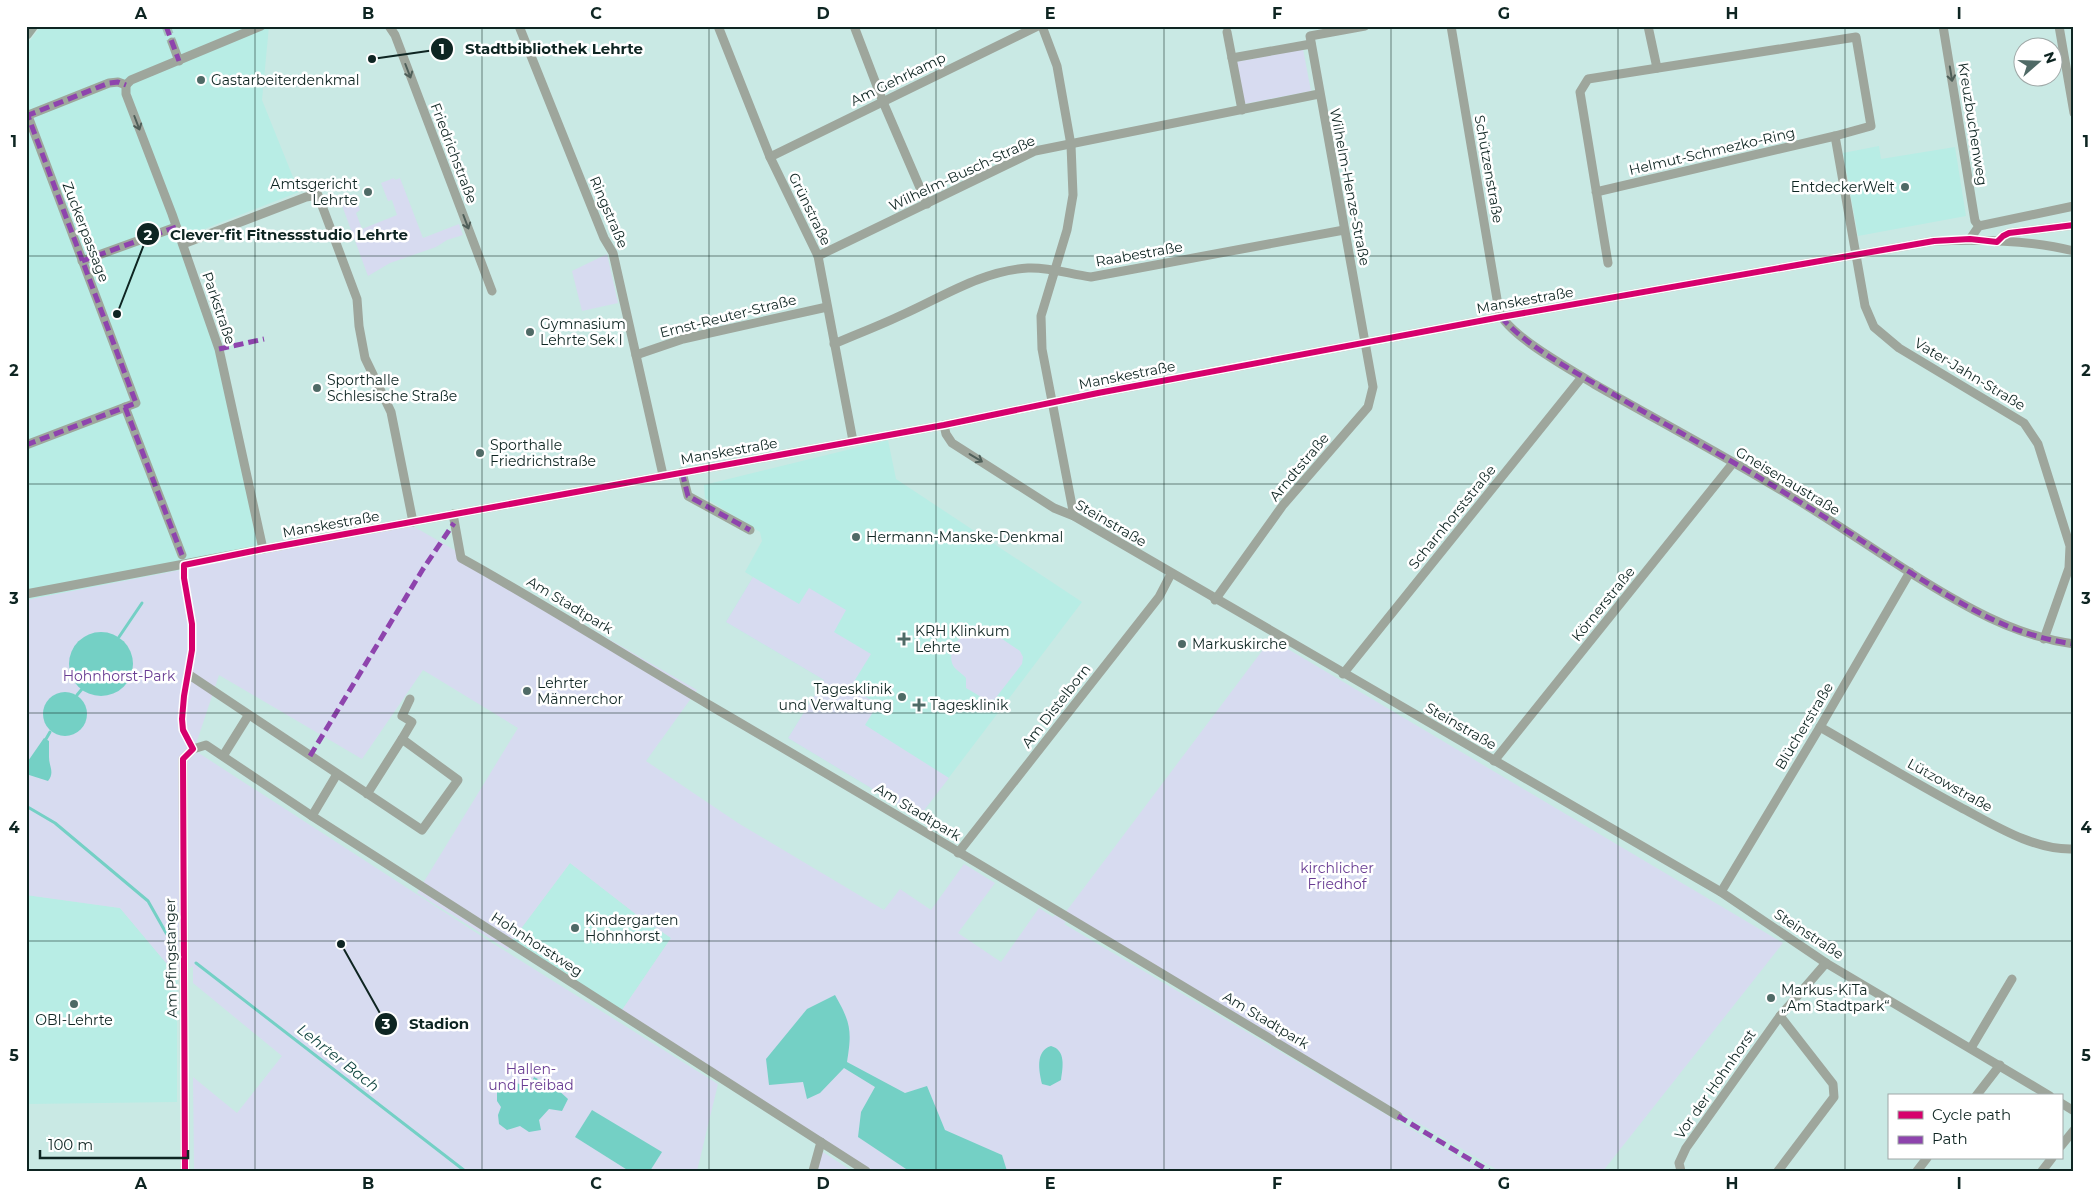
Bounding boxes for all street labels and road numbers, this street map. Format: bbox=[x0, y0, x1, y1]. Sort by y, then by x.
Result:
street label: Am Gehrkamp bbox=[847, 48, 949, 110]
street label: Kreuzbuchenweg bbox=[1954, 61, 1992, 187]
street label: Friedrichstraße bbox=[427, 100, 481, 206]
street label: Wilhelm-Henze-Straße bbox=[1326, 107, 1374, 267]
street label: Schützenstraße bbox=[1471, 114, 1507, 224]
street label: Helmut-Schmezko-Ring bbox=[1627, 123, 1797, 179]
street label: Wilhelm-Busch-Straße bbox=[886, 131, 1038, 215]
street label: Grünstraße bbox=[785, 170, 835, 248]
street label: Ringstraße bbox=[586, 173, 632, 251]
street label: Zuckerpassage bbox=[59, 179, 113, 285]
street label: Raabestraße bbox=[1094, 237, 1184, 271]
street label: Parkstraße bbox=[198, 269, 240, 347]
street label: Manskestraße bbox=[1475, 283, 1575, 317]
street label: Ernst-Reuter-Straße bbox=[658, 290, 798, 342]
street label: Vater-Jahn-Straße bbox=[1911, 334, 2029, 414]
street label: Manskestraße bbox=[1077, 357, 1177, 393]
street label: Arndtstraße bbox=[1265, 429, 1333, 505]
street label: Manskestraße bbox=[679, 434, 779, 468]
street label: Gneisenaustraße bbox=[1733, 443, 1843, 519]
street label: Scharnhorststraße bbox=[1404, 461, 1500, 573]
street label: Steinstraße bbox=[1072, 495, 1150, 551]
street label: Manskestraße bbox=[281, 507, 381, 541]
street label: Körnerstraße bbox=[1567, 563, 1639, 645]
street label: Am Stadtpark bbox=[524, 572, 617, 638]
street label: Am Distelborn bbox=[1018, 660, 1094, 752]
street label: Blücherstraße bbox=[1771, 679, 1837, 773]
street label: Steinstraße bbox=[1422, 698, 1500, 754]
street label: Lützowstraße bbox=[1904, 754, 1996, 816]
street label: Am Stadtpark bbox=[872, 779, 965, 845]
street label: Am Pfingstanger bbox=[161, 898, 181, 1018]
street label: Steinstraße bbox=[1771, 905, 1847, 963]
street label: Hohnhorstweg bbox=[488, 908, 586, 980]
street label: Am Stadtpark bbox=[1220, 987, 1313, 1053]
street label: Vor der Hohnhorst bbox=[1670, 1025, 1760, 1142]

